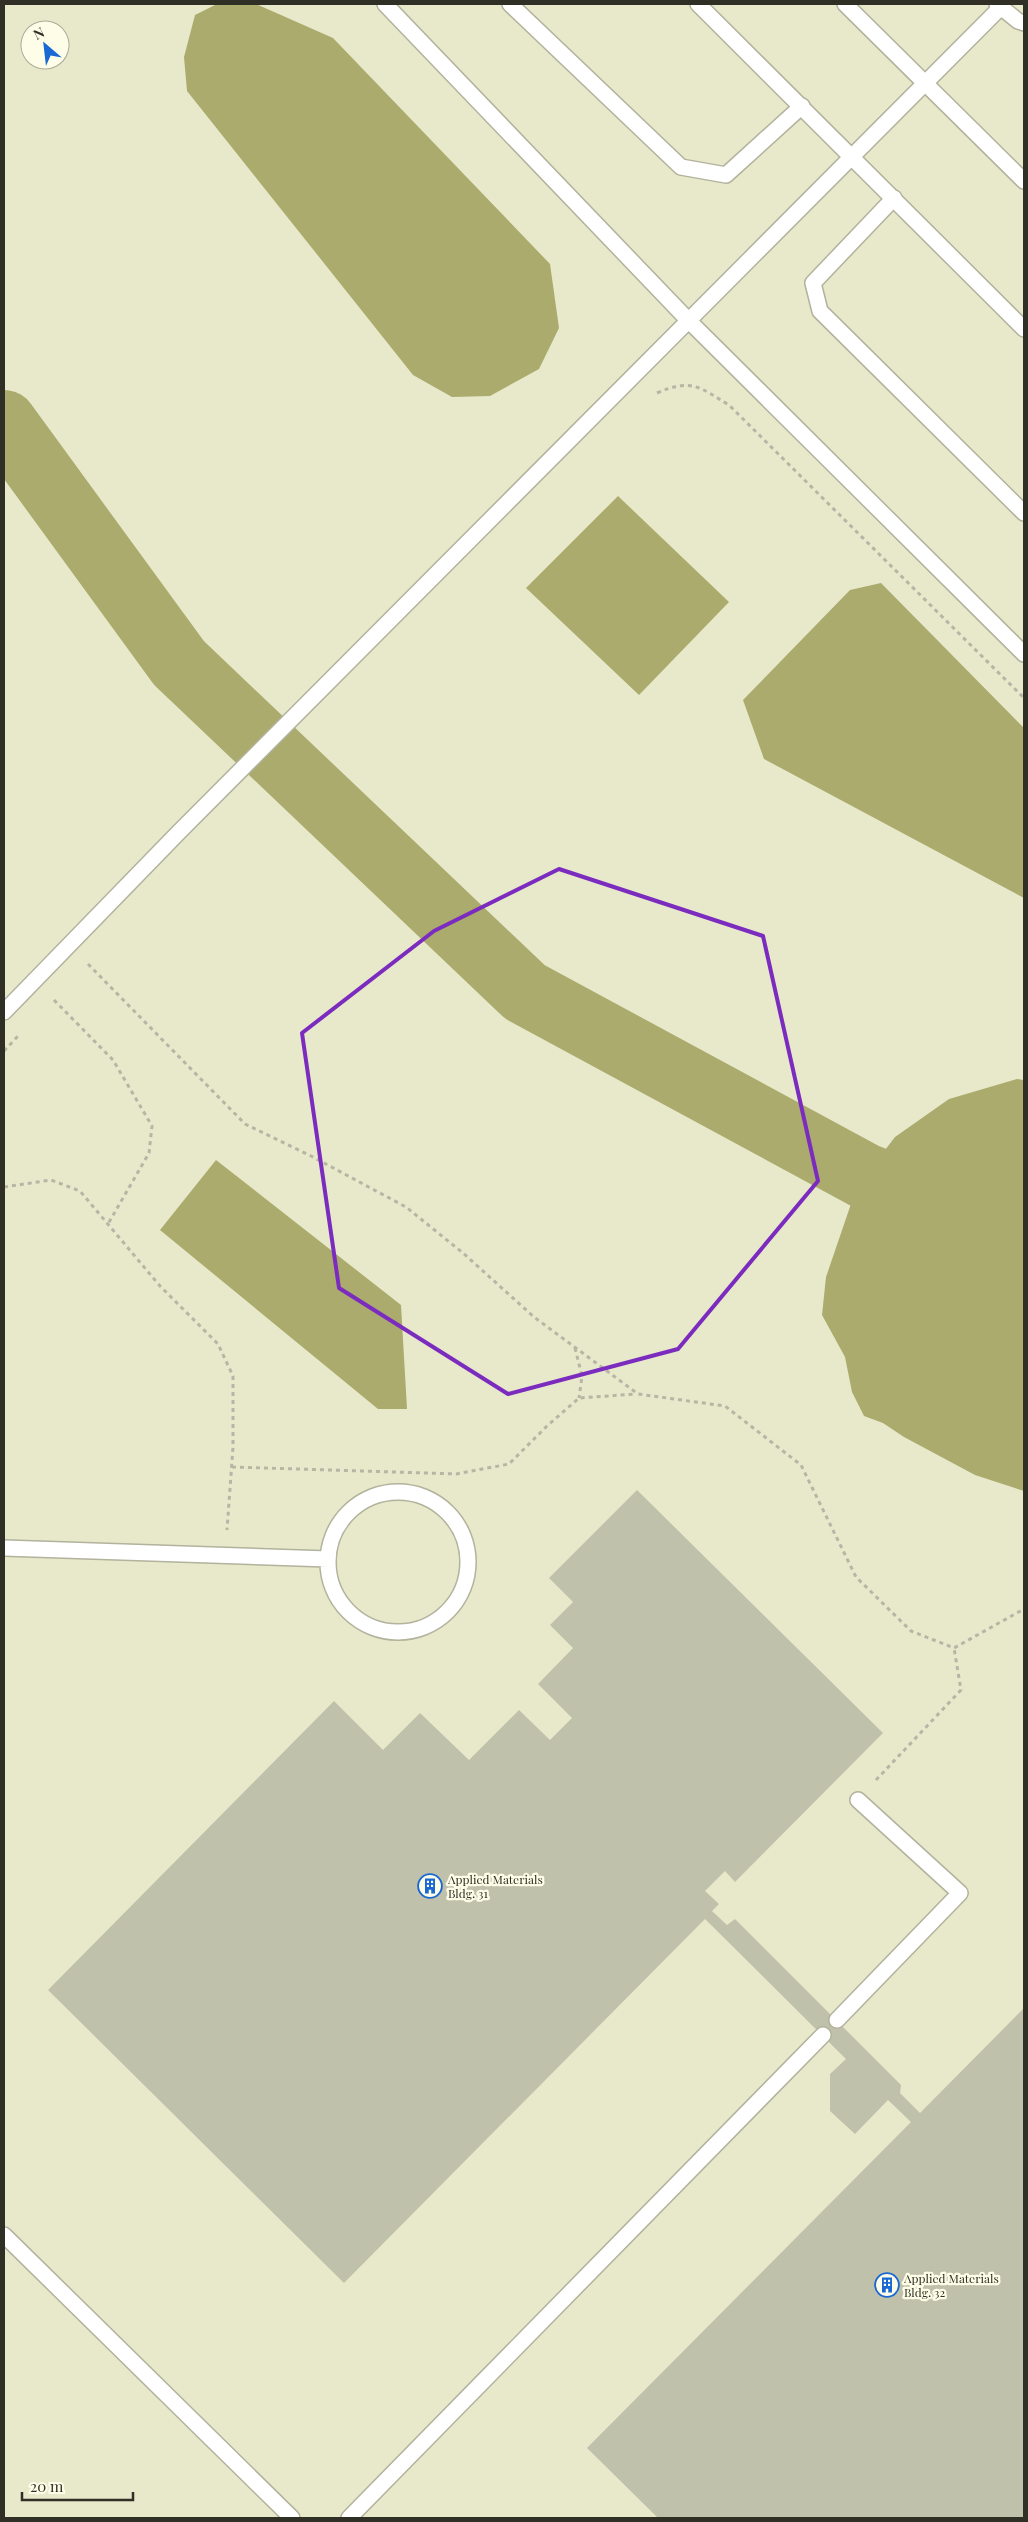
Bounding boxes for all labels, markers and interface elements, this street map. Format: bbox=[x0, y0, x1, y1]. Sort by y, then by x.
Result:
north arrow bbox=[20, 20, 70, 70]
text: N bbox=[30, 22, 48, 44]
place label: Applied Materials Bldg. 31 bbox=[447, 1871, 543, 1901]
building icon: Applied Materials Bldg. 31 bbox=[417, 1873, 443, 1899]
place label: Applied Materials Bldg. 32 bbox=[903, 2270, 999, 2300]
building icon: Applied Materials Bldg. 32 bbox=[874, 2272, 900, 2298]
scale bar bbox=[22, 2470, 134, 2502]
text: 20 m bbox=[30, 2476, 64, 2496]

